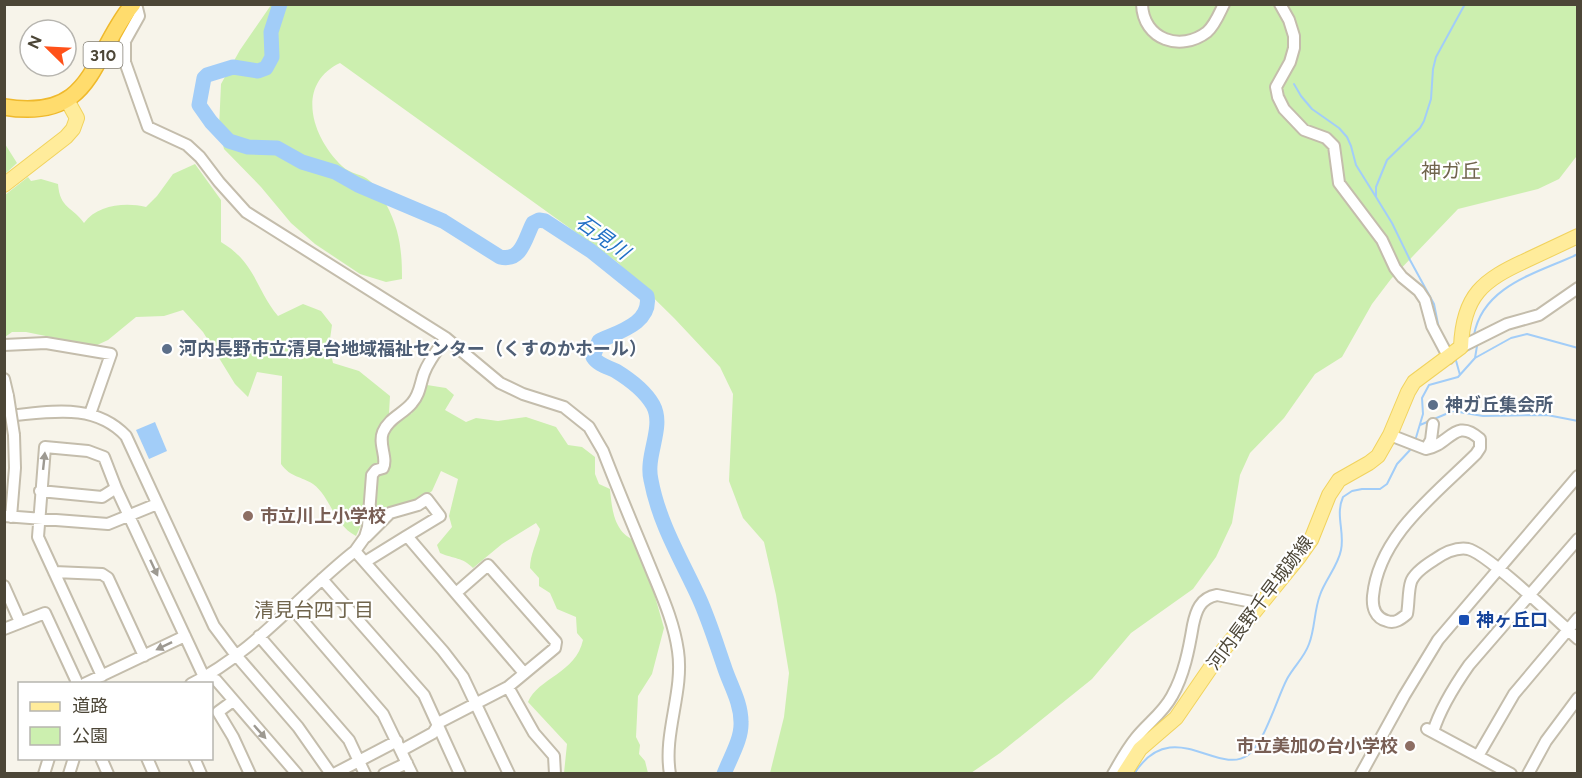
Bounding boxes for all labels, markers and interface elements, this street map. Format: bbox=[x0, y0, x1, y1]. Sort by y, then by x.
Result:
north arrow bbox=[18, 18, 78, 78]
text: N bbox=[24, 33, 46, 52]
road number: 310 bbox=[84, 42, 122, 68]
district label: 神ガ丘 bbox=[1421, 159, 1481, 183]
water label: 石見川 bbox=[572, 210, 636, 266]
place label: 河内長野市立清見台地域福祉センター（くすのかホール） bbox=[179, 338, 647, 360]
marker: 河内長野市立清見台地域福祉センター（くすのかホール） bbox=[160, 342, 174, 356]
place label: 神ガ丘集会所 bbox=[1445, 394, 1553, 416]
marker: 神ガ丘集会所 bbox=[1426, 398, 1440, 412]
one-way arrow bbox=[39, 451, 49, 470]
place label: 市立川上小学校 bbox=[260, 505, 386, 527]
marker: 市立川上小学校 bbox=[241, 509, 255, 523]
street label: 河内長野千早城跡線 bbox=[1202, 532, 1318, 674]
one-way arrow bbox=[149, 560, 158, 577]
district label: 清見台四丁目 bbox=[254, 598, 374, 622]
place label: 神ヶ丘口 bbox=[1476, 609, 1548, 631]
marker: 神ヶ丘口 bbox=[1457, 613, 1471, 627]
one-way arrow bbox=[156, 642, 173, 651]
legend bbox=[18, 682, 213, 760]
text: 道路 bbox=[72, 695, 108, 717]
one-way arrow bbox=[253, 724, 267, 739]
text: 公園 bbox=[72, 725, 108, 747]
place label: 市立美加の台小学校 bbox=[1236, 735, 1398, 757]
marker: 市立美加の台小学校 bbox=[1403, 739, 1417, 753]

